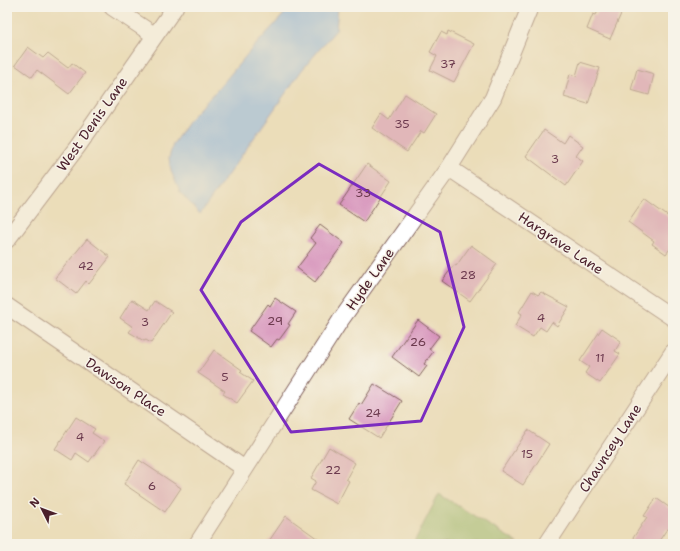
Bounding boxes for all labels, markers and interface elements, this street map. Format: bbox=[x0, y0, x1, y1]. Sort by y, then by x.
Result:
house number: 37 bbox=[440, 56, 456, 72]
street label: West Denis Lane bbox=[53, 73, 131, 175]
house number: 35 bbox=[394, 116, 410, 132]
house number: 3 bbox=[551, 151, 559, 167]
house number: 33 bbox=[355, 185, 371, 201]
street label: Hargrave Lane bbox=[515, 208, 607, 278]
street label: Hyde Lane bbox=[342, 244, 398, 314]
house number: 42 bbox=[78, 258, 94, 274]
house number: 28 bbox=[460, 267, 476, 283]
house number: 4 bbox=[537, 310, 545, 326]
house number: 29 bbox=[267, 313, 283, 329]
house number: 3 bbox=[141, 314, 149, 330]
house number: 26 bbox=[410, 334, 426, 350]
house number: 11 bbox=[595, 350, 605, 366]
street label: Dawson Place bbox=[82, 353, 170, 421]
house number: 5 bbox=[221, 369, 229, 385]
street label: Chauncey Lane bbox=[575, 400, 645, 496]
house number: 24 bbox=[365, 405, 381, 421]
house number: 4 bbox=[76, 429, 84, 445]
house number: 15 bbox=[521, 446, 533, 462]
house number: 22 bbox=[325, 462, 341, 478]
house number: 6 bbox=[148, 478, 156, 494]
north arrow bbox=[22, 489, 62, 529]
text: N bbox=[26, 494, 44, 511]

